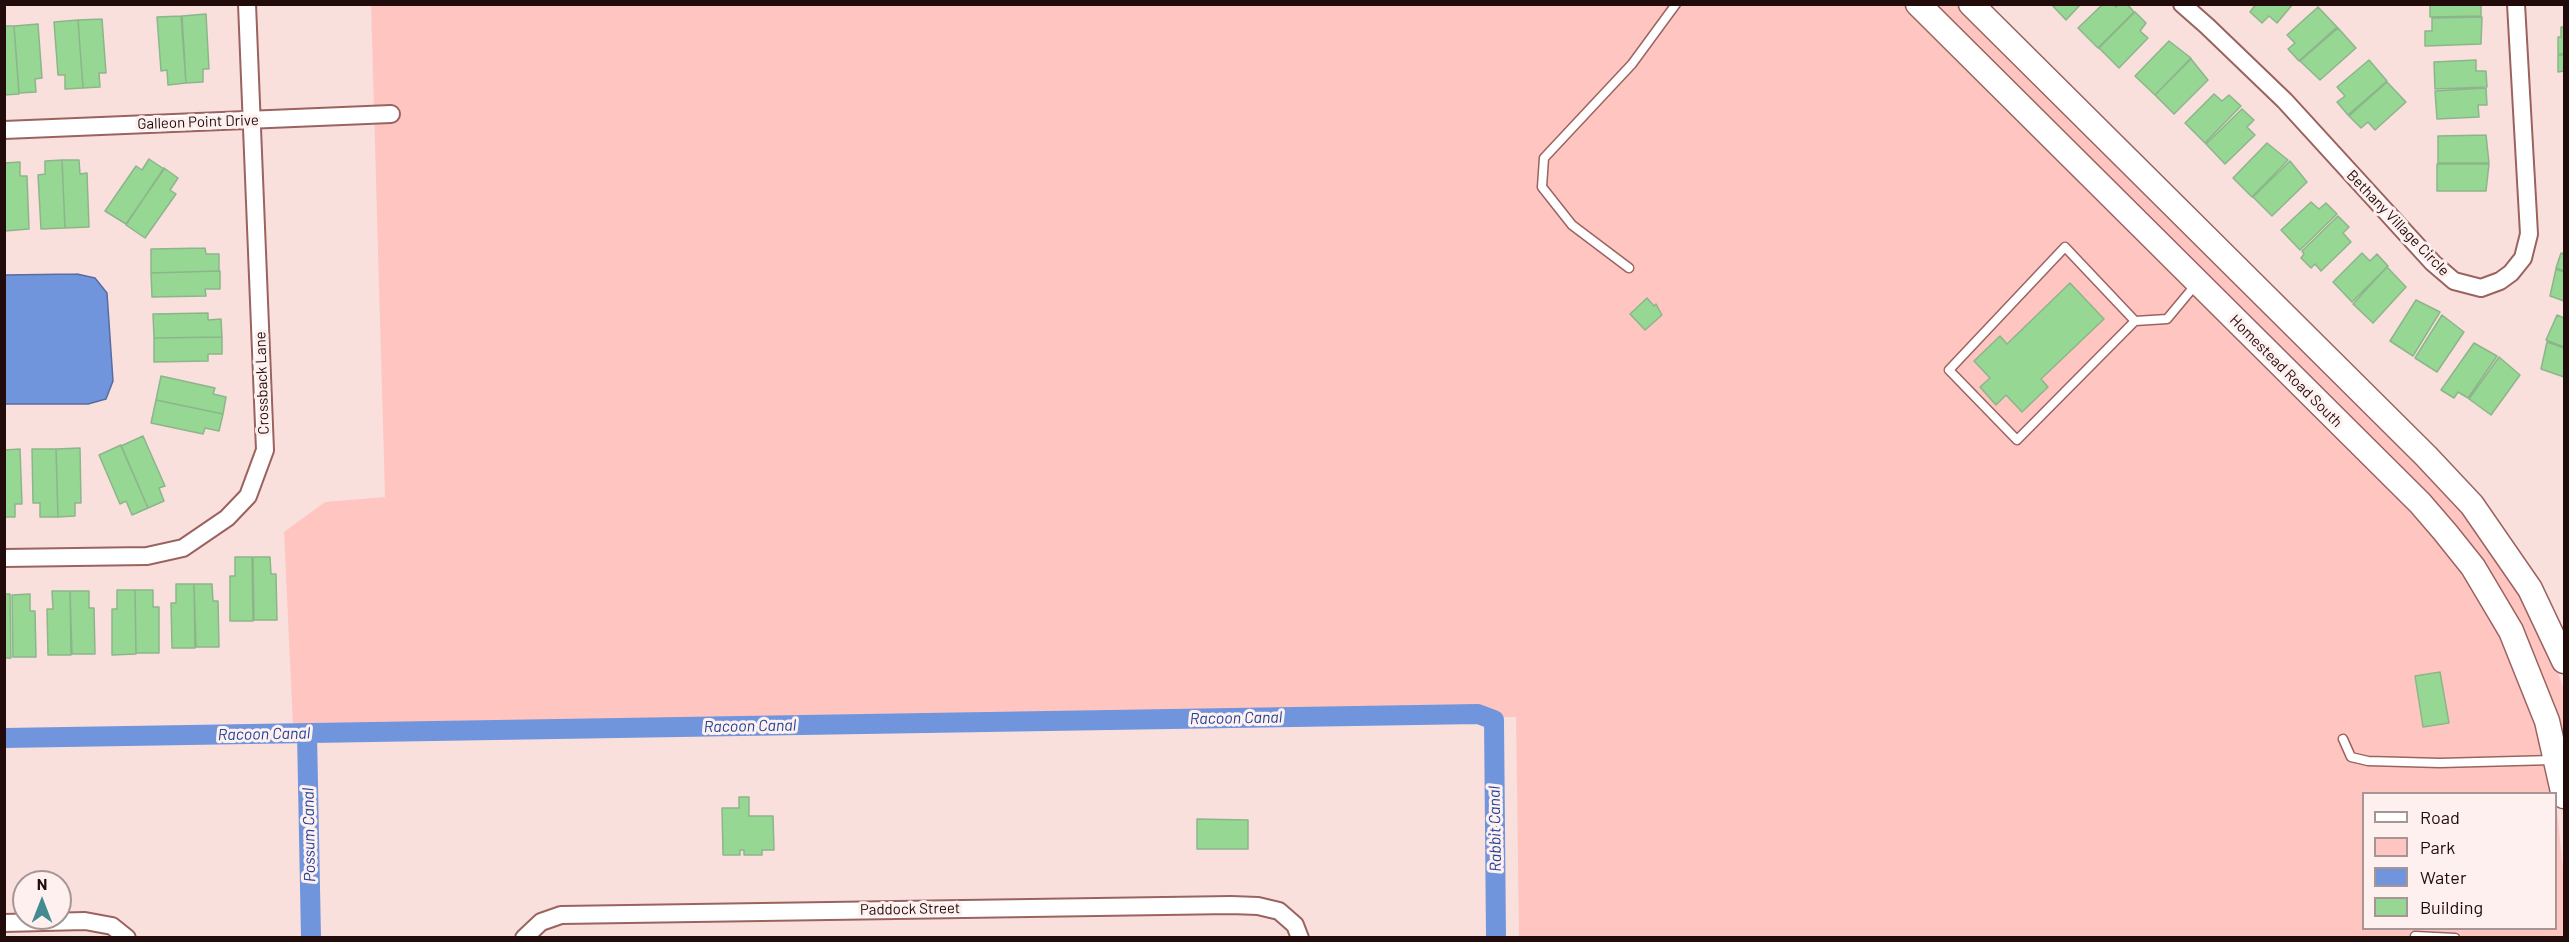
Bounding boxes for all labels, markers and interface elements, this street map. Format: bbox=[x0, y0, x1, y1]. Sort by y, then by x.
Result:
street label: Galleon Point Drive bbox=[137, 111, 259, 133]
street label: Bethany Village Circle bbox=[2343, 166, 2453, 280]
street label: Homestead Road South bbox=[2226, 311, 2346, 431]
street label: Crossback Lane bbox=[251, 331, 273, 435]
water label: Racoon Canal bbox=[1190, 708, 1282, 728]
water label: Racoon Canal bbox=[704, 716, 796, 736]
water label: Racoon Canal bbox=[218, 724, 310, 744]
water label: Rabbit Canal bbox=[1485, 786, 1505, 872]
water label: Possum Canal bbox=[299, 788, 319, 882]
legend bbox=[2362, 792, 2557, 930]
text: Road bbox=[2420, 806, 2460, 828]
text: Park bbox=[2420, 836, 2455, 858]
text: Water bbox=[2420, 866, 2467, 888]
north arrow bbox=[12, 870, 72, 930]
text: N bbox=[37, 874, 47, 893]
text: Building bbox=[2420, 896, 2483, 918]
street label: Paddock Street bbox=[860, 899, 960, 919]

